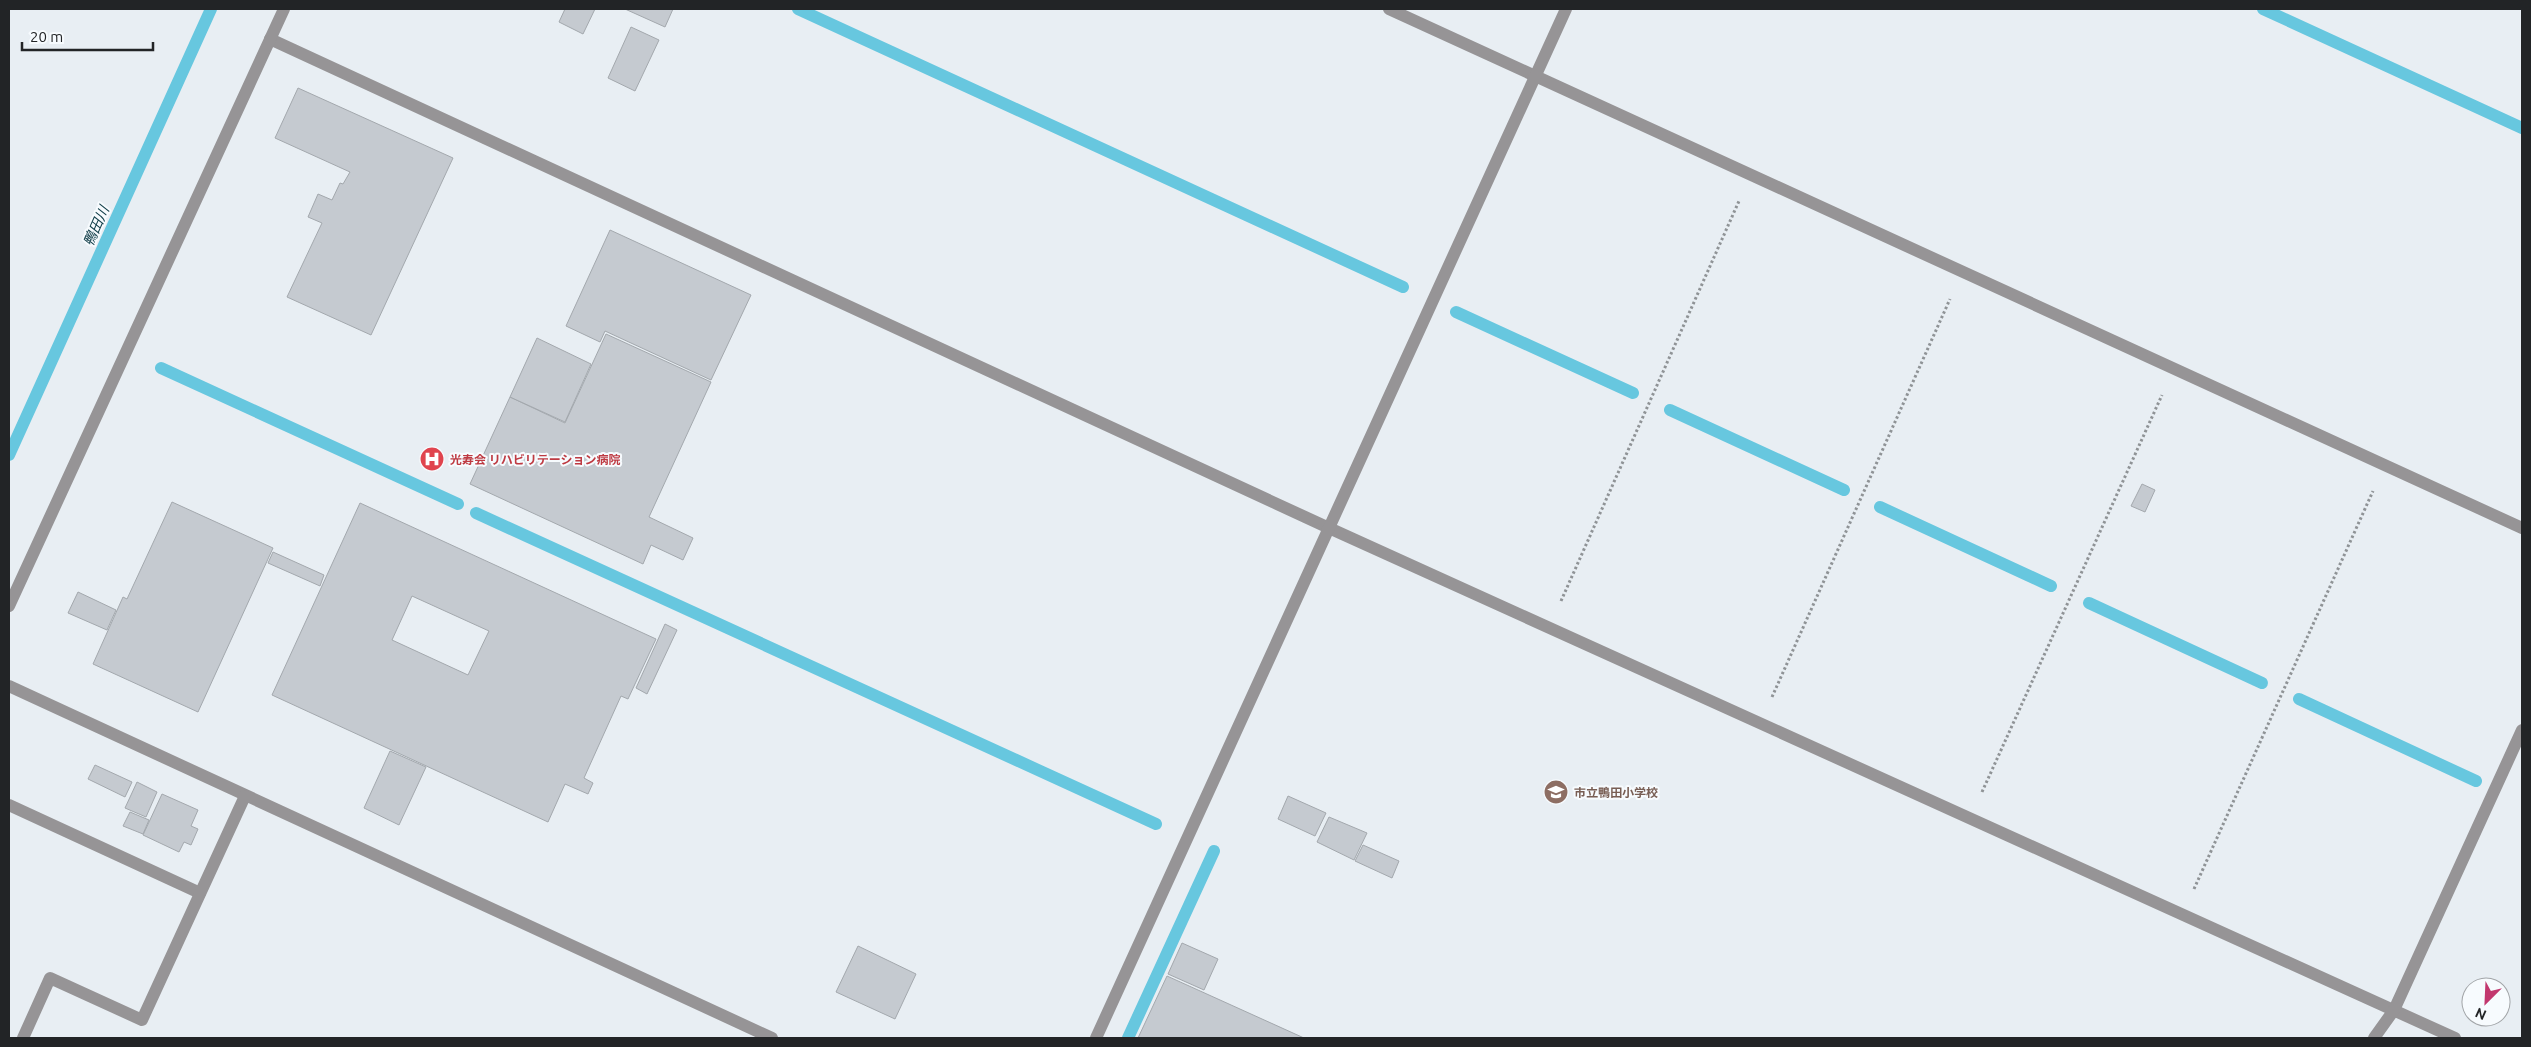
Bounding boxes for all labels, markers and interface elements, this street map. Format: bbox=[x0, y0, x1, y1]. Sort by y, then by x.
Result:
scale bar bbox=[22, 20, 154, 52]
text: 20 m bbox=[30, 28, 63, 45]
water label: 鴨田川 bbox=[80, 202, 113, 248]
hospital icon: 光寿会 リハビリテーション病院 bbox=[419, 446, 445, 472]
place label: 光寿会 リハビリテーション病院 bbox=[450, 453, 621, 466]
school or university icon: 市立鴨田小学校 bbox=[1543, 779, 1569, 805]
place label: 市立鴨田小学校 bbox=[1574, 786, 1658, 799]
north arrow bbox=[2461, 977, 2511, 1027]
text: N bbox=[2473, 1004, 2489, 1023]

